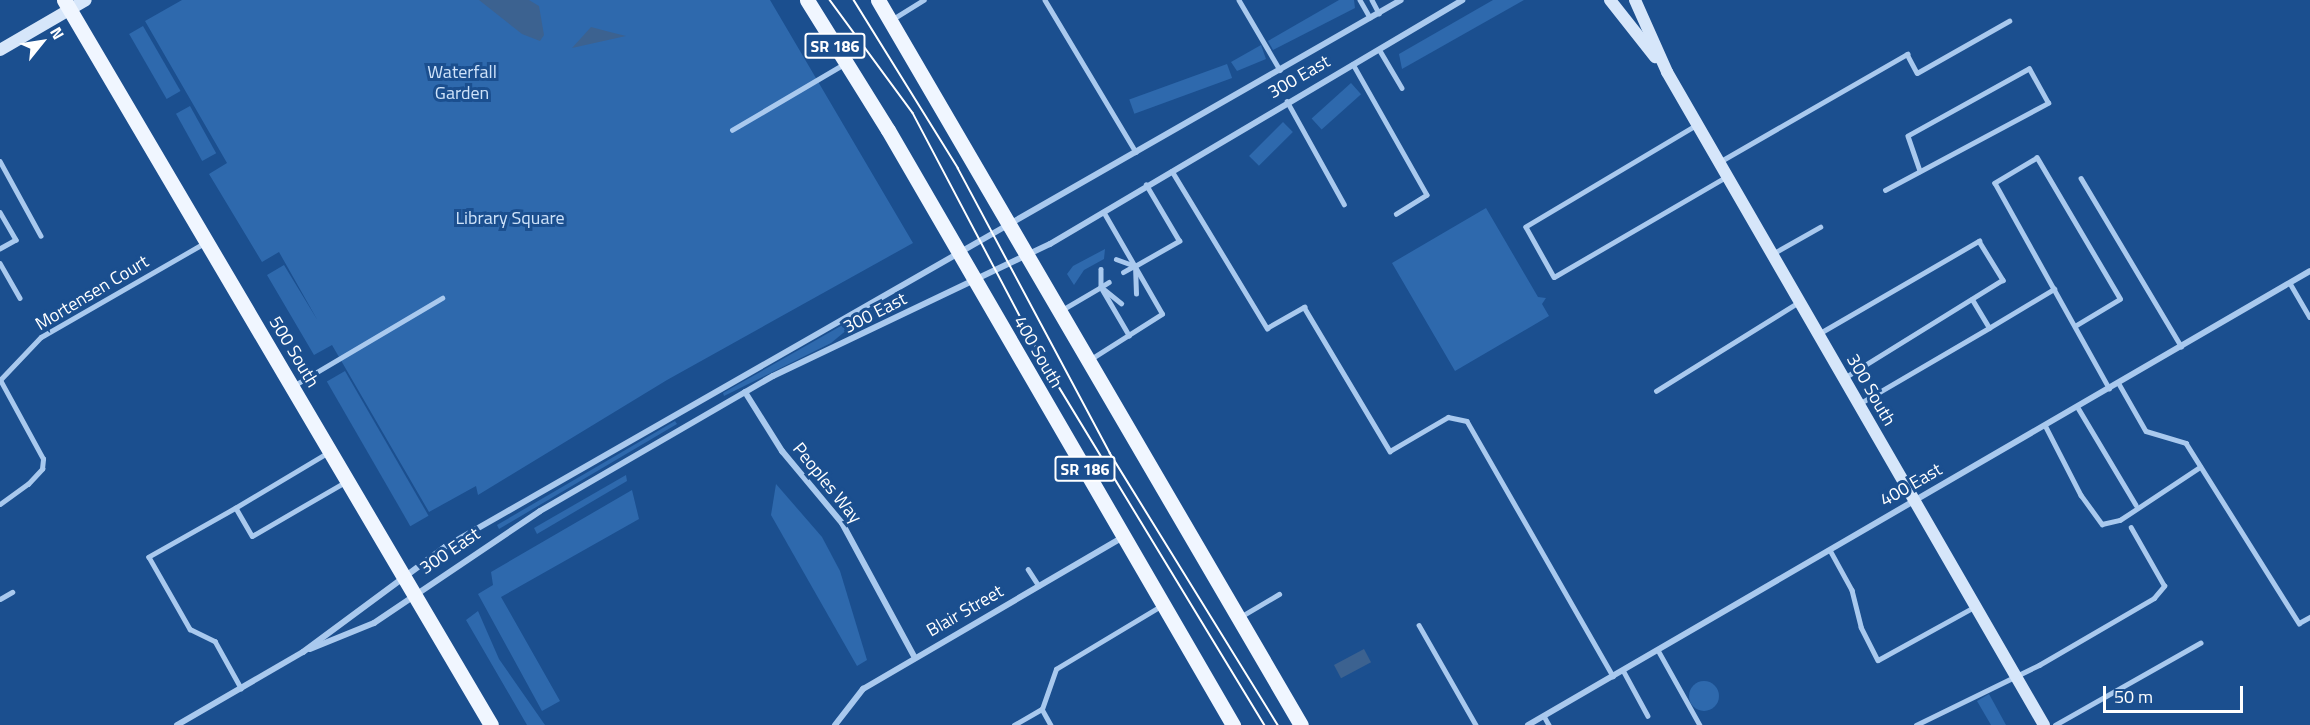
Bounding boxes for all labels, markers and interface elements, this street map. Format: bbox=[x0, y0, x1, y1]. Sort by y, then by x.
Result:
north arrow bbox=[12, 12, 72, 72]
text: N bbox=[44, 22, 71, 44]
road number: SR 186 bbox=[804, 33, 866, 59]
street label: 300 East bbox=[1264, 51, 1334, 103]
park label: Waterfall Garden bbox=[427, 62, 497, 104]
park label: Library Square bbox=[455, 207, 565, 229]
street label: Mortensen Court bbox=[32, 251, 152, 335]
street label: 300 East bbox=[840, 288, 910, 338]
street label: 400 South bbox=[1009, 312, 1067, 392]
street label: 500 South bbox=[264, 313, 324, 391]
street label: 300 South bbox=[1842, 350, 1900, 430]
street label: Peoples Way bbox=[788, 438, 866, 528]
road number: SR 186 bbox=[1054, 456, 1116, 482]
street label: 400 East bbox=[1876, 459, 1946, 511]
street label: 300 East bbox=[416, 523, 484, 579]
street label: Blair Street bbox=[923, 580, 1007, 642]
scale bar bbox=[2106, 674, 2246, 712]
text: 50 m bbox=[2114, 683, 2153, 710]

